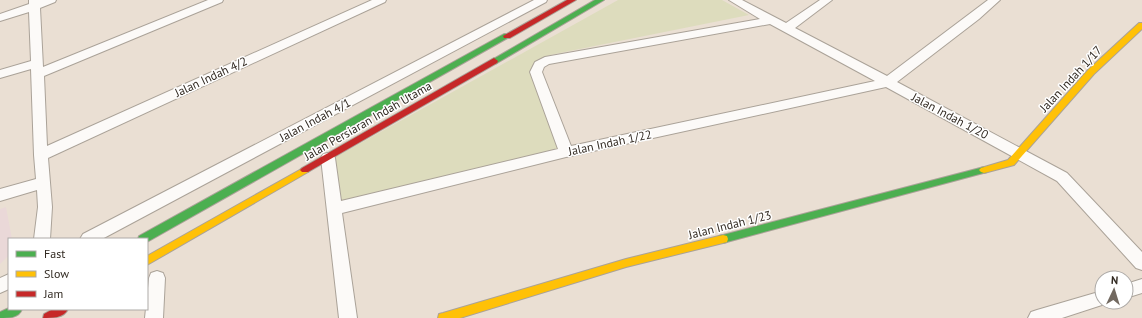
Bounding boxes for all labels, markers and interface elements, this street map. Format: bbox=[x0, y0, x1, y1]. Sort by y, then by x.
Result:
street label: Jalan Indah 1/17 bbox=[1036, 43, 1105, 116]
street label: Jalan Indah 4/2 bbox=[171, 53, 249, 100]
street label: Jalan Persiaran Indah Utama bbox=[300, 78, 434, 164]
street label: Jalan Indah 1/20 bbox=[908, 89, 992, 142]
street label: Jalan Indah 4/1 bbox=[276, 95, 353, 145]
street label: Jalan Indah 1/22 bbox=[566, 126, 653, 159]
street label: Jalan Indah 1/23 bbox=[686, 207, 773, 242]
legend bbox=[8, 238, 148, 310]
text: Fast bbox=[44, 246, 65, 261]
text: Slow bbox=[44, 266, 69, 281]
north arrow bbox=[1094, 270, 1134, 310]
text: N bbox=[1111, 273, 1119, 287]
text: Jam bbox=[43, 286, 63, 301]

